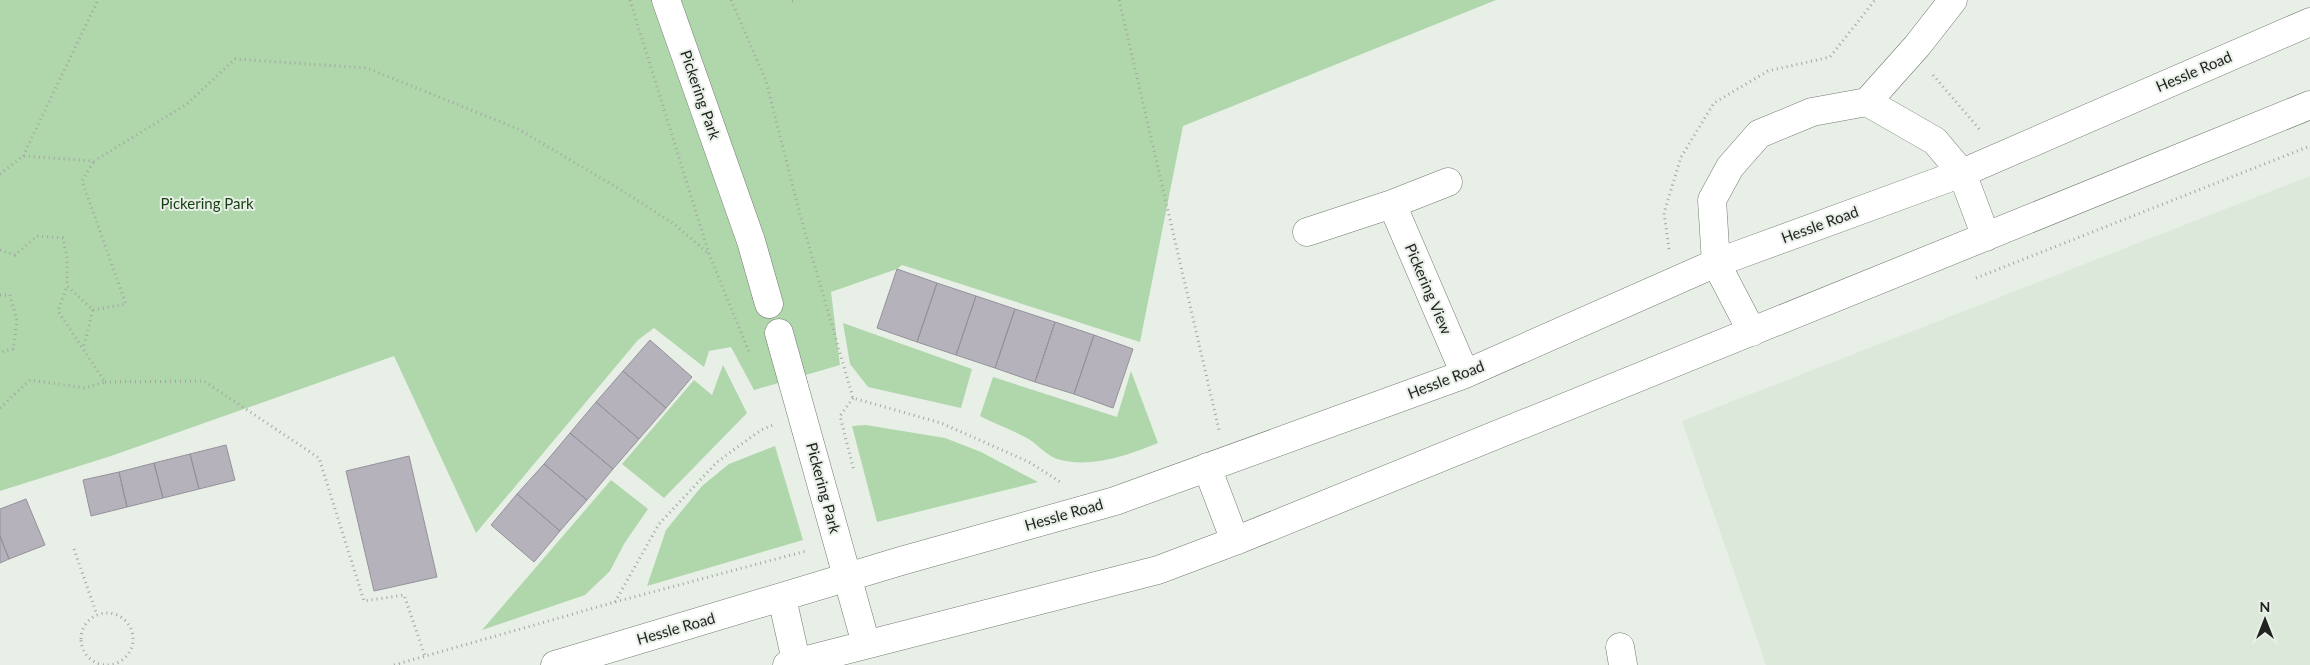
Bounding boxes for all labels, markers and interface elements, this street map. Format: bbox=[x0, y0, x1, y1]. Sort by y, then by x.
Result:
street label: Hessle Road bbox=[2153, 47, 2234, 95]
street label: Pickering Park bbox=[677, 48, 725, 142]
park label: Pickering Park bbox=[160, 194, 254, 212]
street label: Hessle Road bbox=[1779, 202, 1861, 246]
street label: Pickering View bbox=[1402, 241, 1456, 337]
street label: Hessle Road bbox=[1405, 356, 1487, 402]
street label: Pickering Park bbox=[803, 440, 845, 535]
street label: Hessle Road bbox=[1022, 494, 1105, 534]
north arrow bbox=[2240, 595, 2290, 645]
text: N bbox=[2260, 598, 2270, 615]
street label: Hessle Road bbox=[634, 608, 717, 648]

